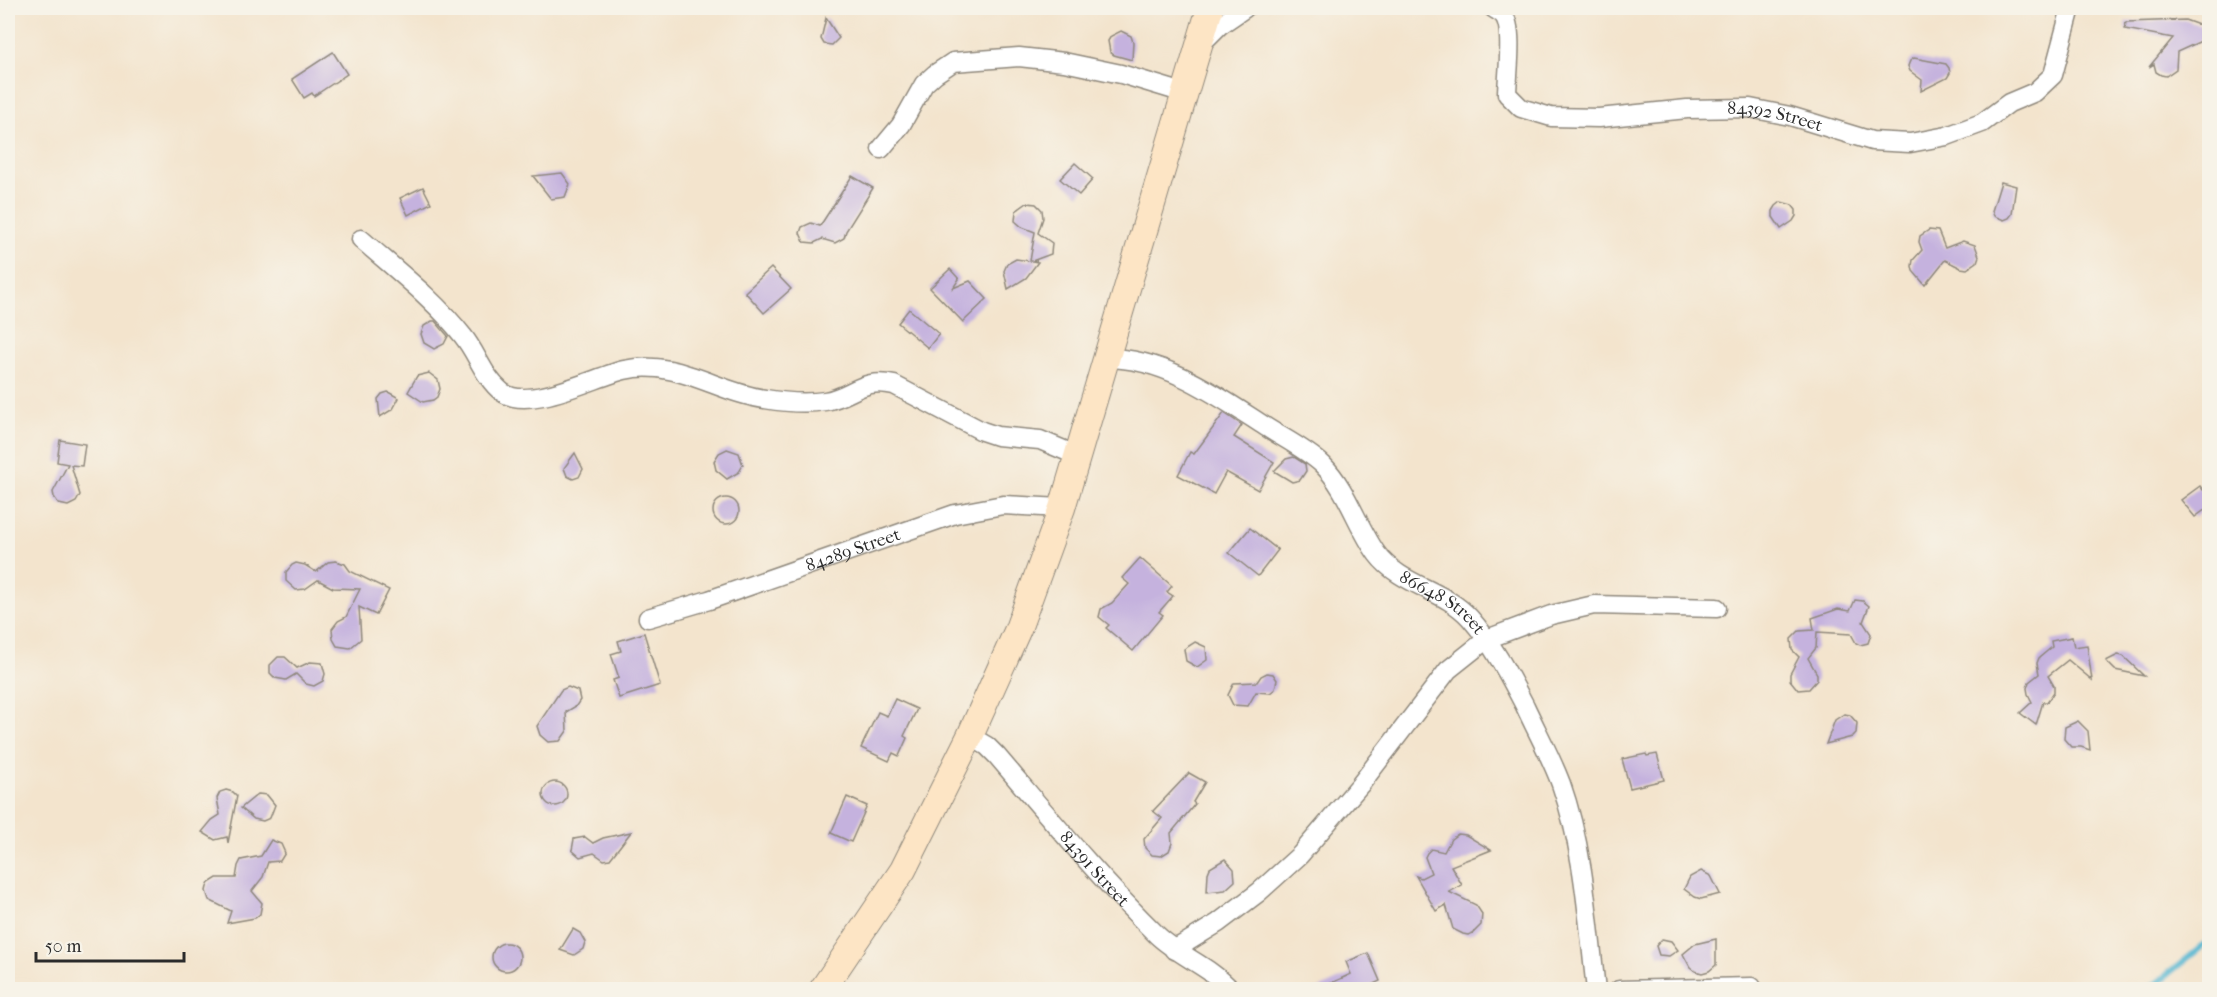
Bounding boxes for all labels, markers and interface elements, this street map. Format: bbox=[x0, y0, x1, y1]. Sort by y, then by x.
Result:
street label: 84392 Street bbox=[1727, 98, 1826, 136]
street label: 84289 Street bbox=[803, 524, 904, 576]
street label: 86648 Street bbox=[1395, 567, 1490, 639]
street label: 84391 Street bbox=[1055, 827, 1134, 912]
scale bar bbox=[36, 925, 184, 963]
text: 50 m bbox=[45, 936, 82, 957]

